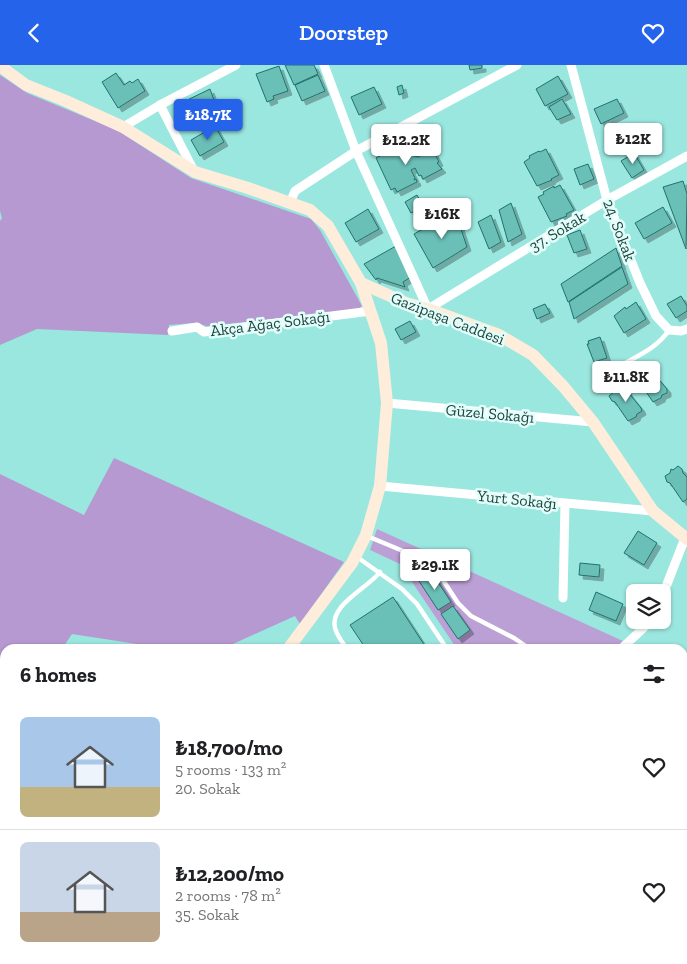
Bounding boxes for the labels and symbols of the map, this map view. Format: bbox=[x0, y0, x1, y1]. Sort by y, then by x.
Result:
pin: ₺18.7K bbox=[167, 99, 249, 141]
pin: ₺12.2K bbox=[365, 123, 447, 166]
pin: ₺12K bbox=[603, 123, 663, 165]
street label: 24. Sokak bbox=[599, 196, 640, 265]
pin: ₺16K bbox=[412, 197, 472, 240]
street label: 37. Sokak bbox=[525, 207, 590, 256]
street label: Gazipaşa Caddesi bbox=[388, 288, 508, 349]
street label: Akça Ağaç Sokağı bbox=[209, 307, 331, 340]
pin: ₺11.8K bbox=[585, 361, 667, 403]
street label: Güzel Sokağı bbox=[445, 400, 536, 427]
street label: Yurt Sokağı bbox=[475, 486, 558, 513]
pin: ₺29.1K bbox=[394, 549, 476, 591]

